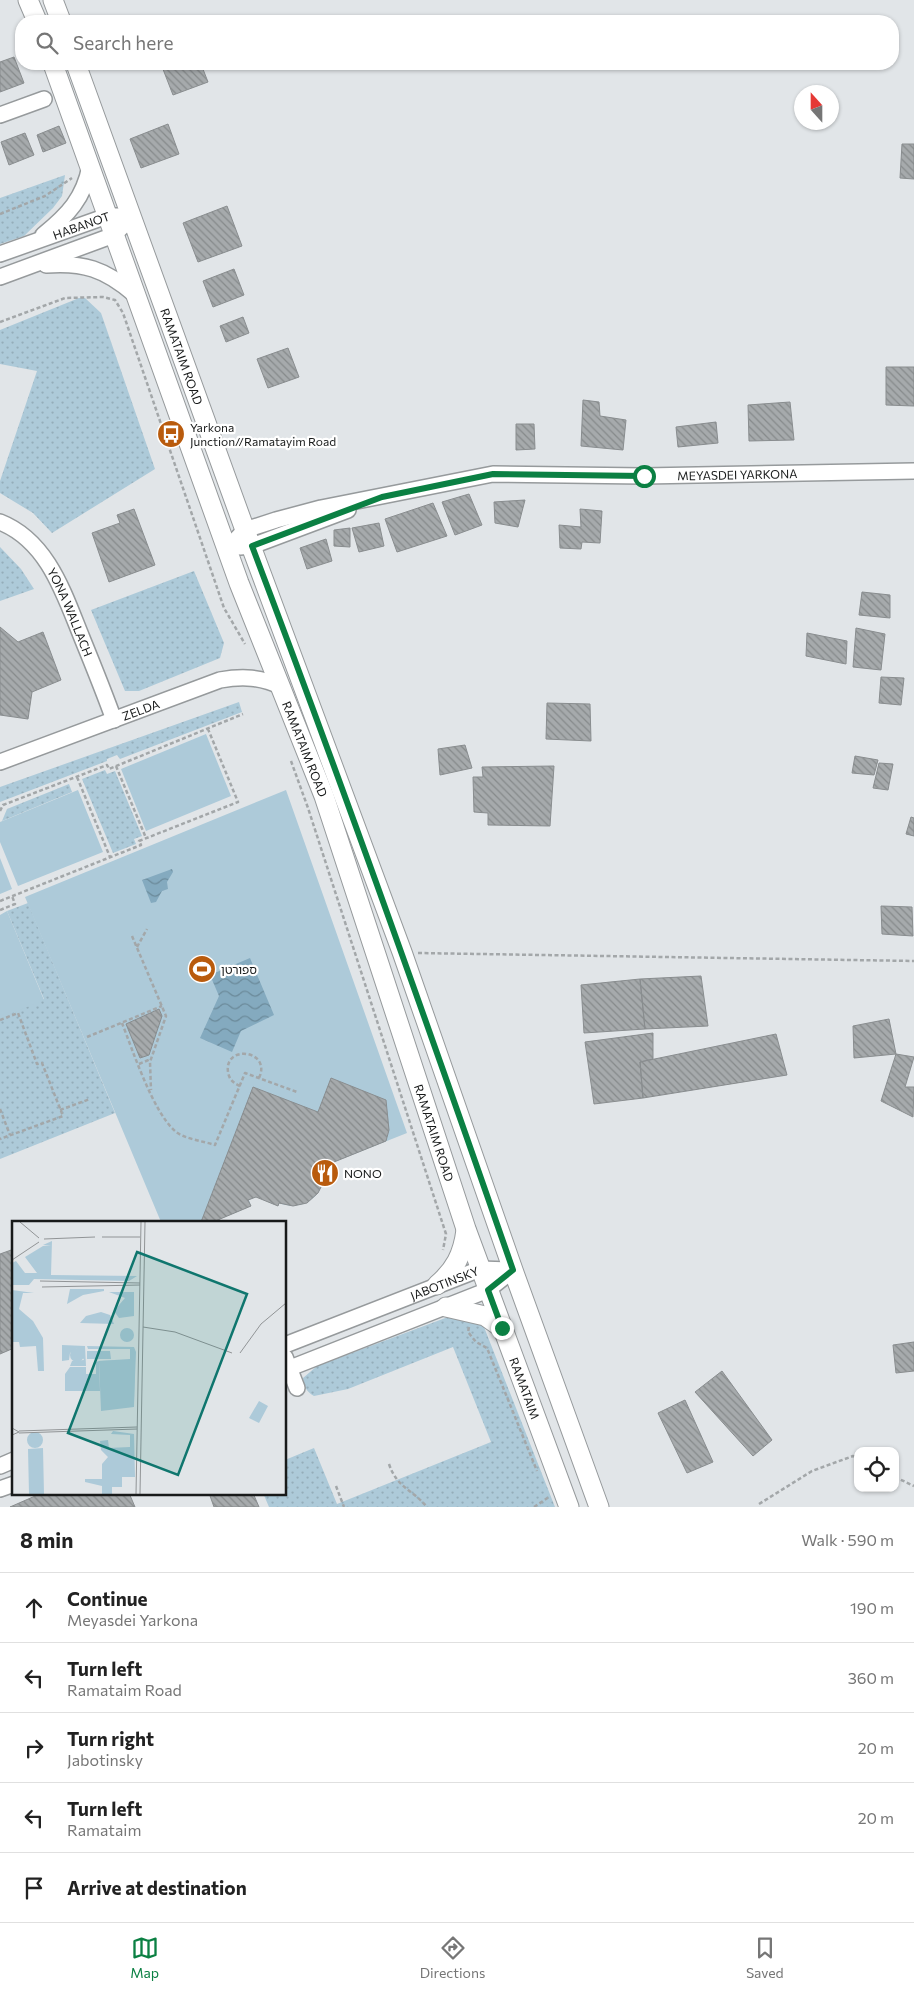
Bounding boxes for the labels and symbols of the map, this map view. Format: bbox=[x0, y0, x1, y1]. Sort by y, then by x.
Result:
north arrow bbox=[794, 85, 839, 130]
street label: HABANOT bbox=[51, 209, 112, 242]
street label: RAMATAIM ROAD bbox=[158, 306, 206, 407]
bus stop icon: Yarkona Junction//Ramatayim Road bbox=[156, 419, 186, 449]
place label: Yarkona Junction//Ramatayim Road bbox=[190, 420, 336, 449]
route start bbox=[633, 465, 656, 488]
street label: MEYASDEI YARKONA bbox=[677, 466, 798, 482]
street label: YONA WALLACH bbox=[45, 565, 96, 658]
street label: ZELDA bbox=[120, 696, 161, 723]
street label: RAMATAIM ROAD bbox=[280, 699, 331, 799]
sports icon: ספורטן bbox=[187, 954, 217, 984]
place label: ספורטן bbox=[221, 962, 257, 976]
street label: RAMATAIM ROAD bbox=[412, 1082, 457, 1183]
restaurant icon: NONO bbox=[310, 1158, 340, 1188]
place label: NONO bbox=[344, 1166, 382, 1180]
inset map bbox=[12, 1221, 286, 1494]
street label: JABOTINSKY bbox=[408, 1263, 481, 1303]
route end bbox=[491, 1317, 514, 1340]
street label: RAMATAIM bbox=[507, 1355, 543, 1421]

